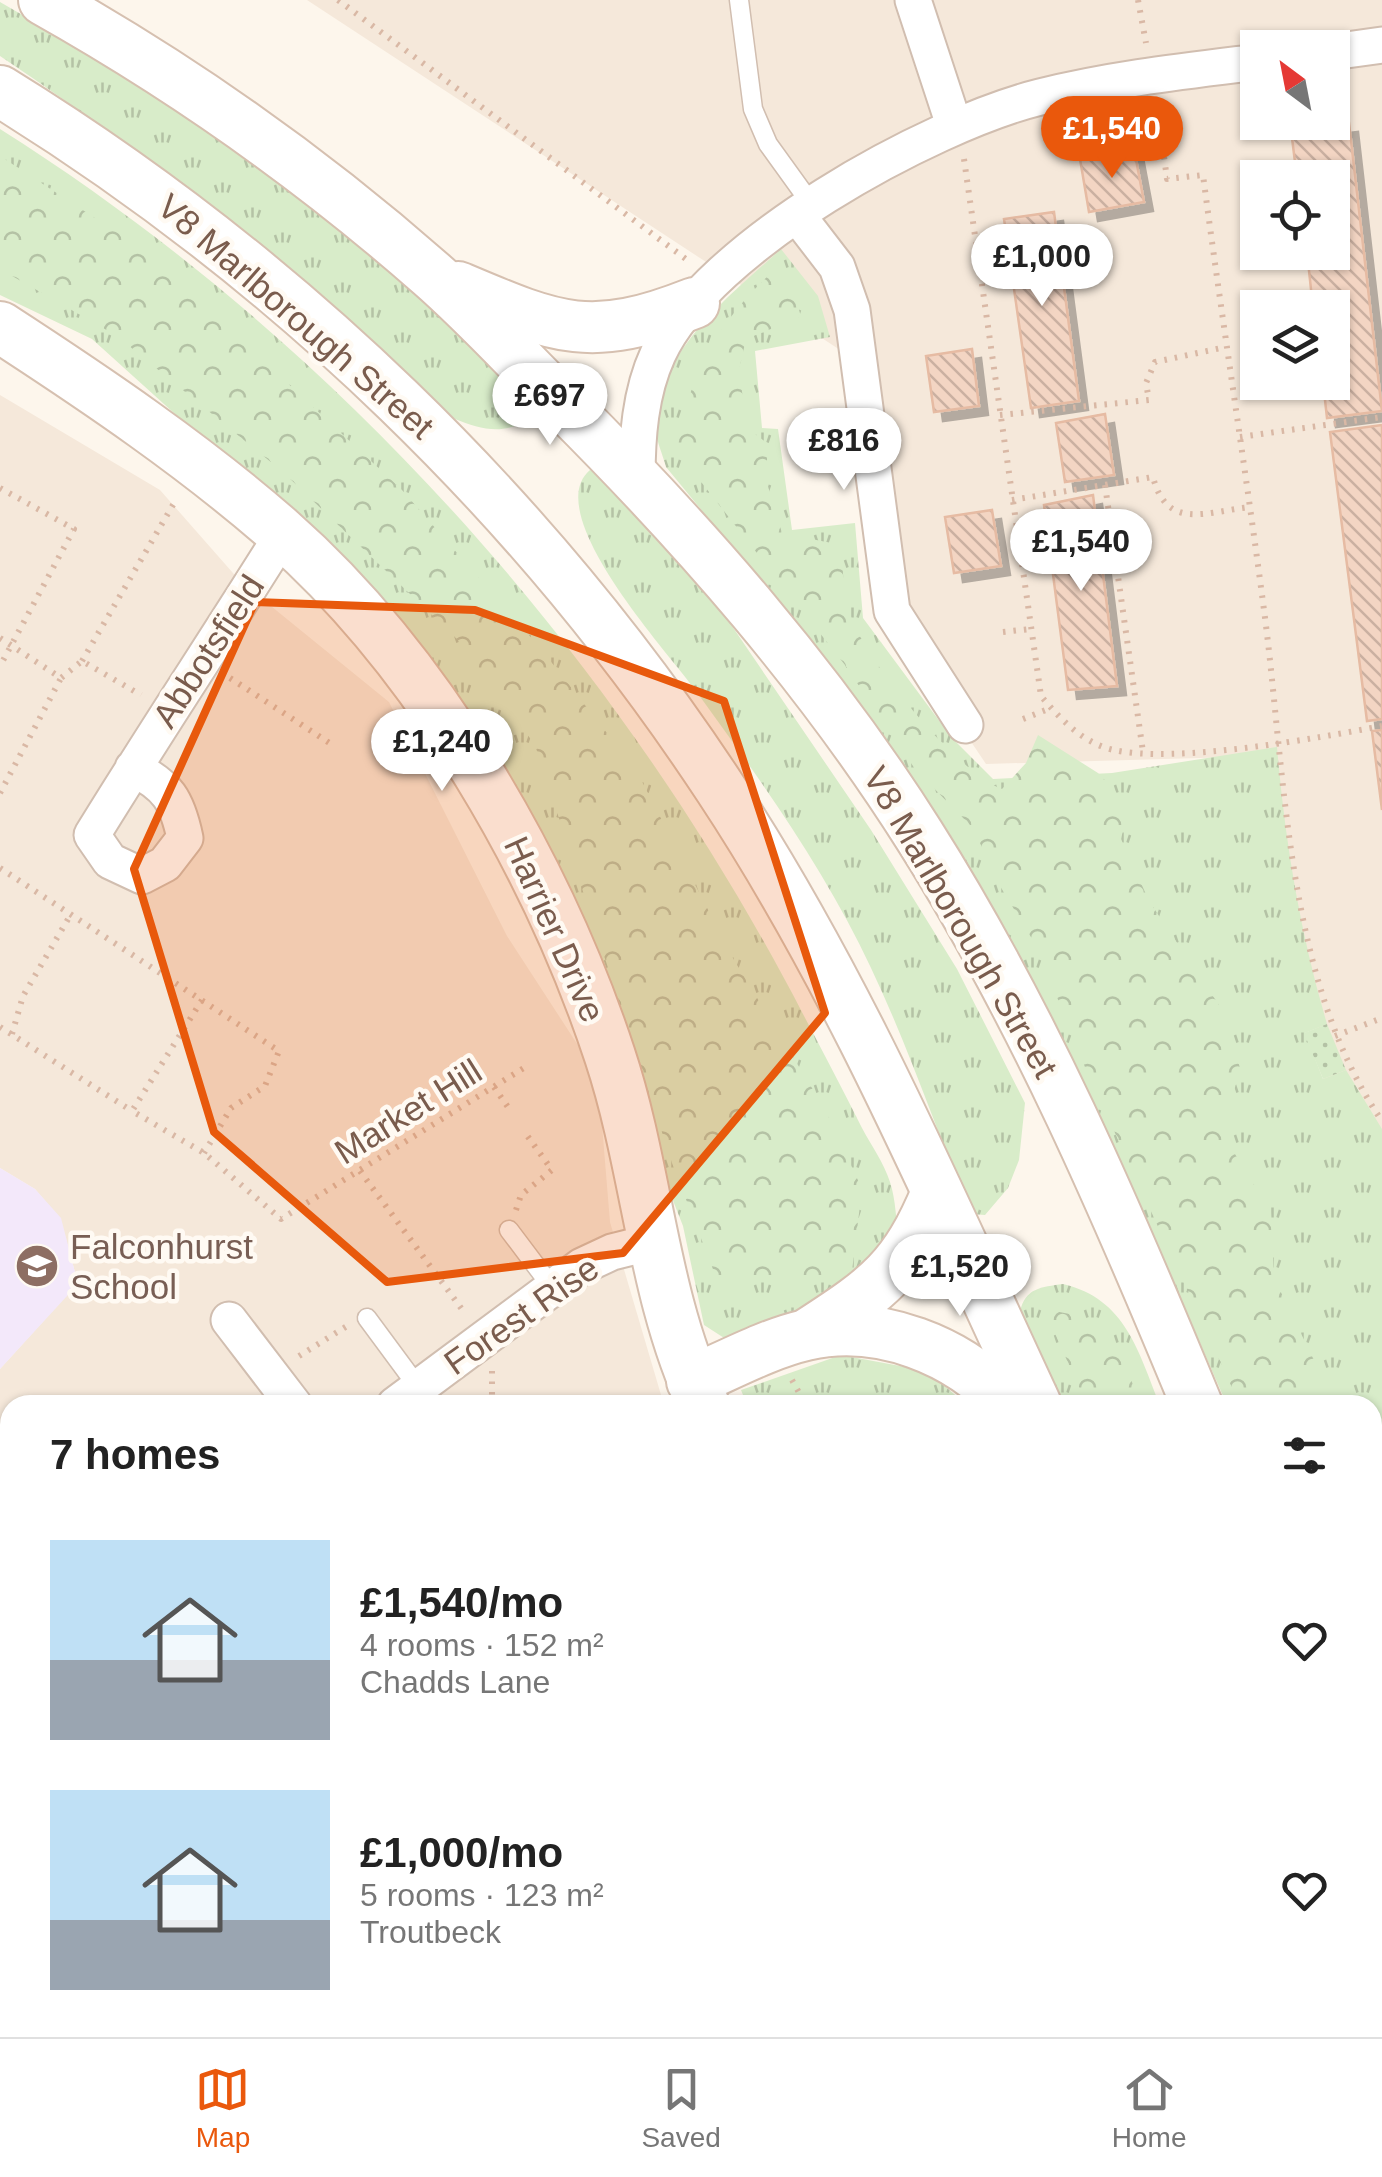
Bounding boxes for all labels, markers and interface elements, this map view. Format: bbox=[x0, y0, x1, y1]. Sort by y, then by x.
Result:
north arrow bbox=[1240, 30, 1350, 140]
map controls bbox=[1240, 30, 1350, 400]
pin: £1,540 bbox=[1031, 96, 1193, 181]
text: £1,540 bbox=[1063, 110, 1161, 146]
button: locate bbox=[1240, 160, 1350, 270]
street label: V8 Marlborough Street bbox=[150, 186, 442, 446]
pin: £1,000 bbox=[961, 224, 1123, 309]
text: £1,000 bbox=[993, 238, 1091, 274]
button: layers bbox=[1240, 290, 1350, 400]
pin: £697 bbox=[491, 363, 609, 448]
text: £697 bbox=[514, 377, 586, 413]
pin: £816 bbox=[785, 408, 903, 493]
text: £816 bbox=[808, 422, 880, 458]
pin: £1,540 bbox=[1000, 509, 1162, 594]
text: £1,540 bbox=[1032, 523, 1130, 559]
street label: Abbotsfield bbox=[144, 568, 272, 734]
pin: £1,240 bbox=[361, 709, 523, 794]
text: £1,240 bbox=[393, 723, 491, 759]
street label: V8 Marlborough Street bbox=[856, 760, 1066, 1084]
street label: Harrier Drive bbox=[497, 830, 613, 1028]
street label: Market Hill bbox=[328, 1051, 488, 1171]
place label: Falconhurst School bbox=[70, 1227, 253, 1306]
pin: £1,520 bbox=[879, 1234, 1041, 1319]
school or university icon: Falconhurst School bbox=[14, 1243, 60, 1289]
street label: Forest Rise bbox=[437, 1248, 605, 1382]
text: £1,520 bbox=[911, 1248, 1009, 1284]
icon: filters bbox=[1277, 1428, 1332, 1483]
text: 7 homes bbox=[50, 1431, 220, 1478]
text: £1,540/mo bbox=[360, 1579, 563, 1626]
icon: home bbox=[130, 1580, 250, 1700]
icon: heart bbox=[1277, 1613, 1332, 1668]
text: 4 rooms · 152 m² bbox=[360, 1627, 604, 1663]
text: Chadds Lane bbox=[360, 1664, 550, 1700]
text: £1,000/mo bbox=[360, 1829, 563, 1876]
icon: home bbox=[130, 1830, 250, 1950]
icon: heart bbox=[1277, 1863, 1332, 1918]
text: 5 rooms · 123 m² bbox=[360, 1877, 604, 1913]
text: Troutbeck bbox=[360, 1914, 501, 1950]
tab: Map bbox=[195, 2062, 250, 2154]
tab: Saved bbox=[641, 2062, 721, 2154]
tab: Home bbox=[1112, 2062, 1186, 2154]

